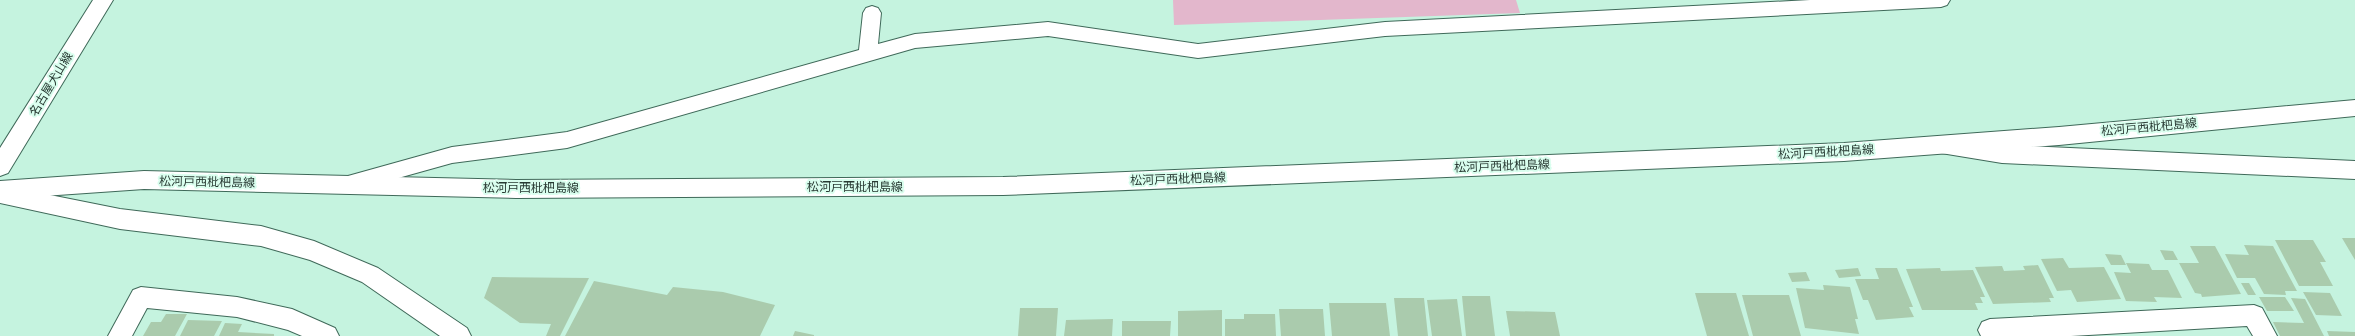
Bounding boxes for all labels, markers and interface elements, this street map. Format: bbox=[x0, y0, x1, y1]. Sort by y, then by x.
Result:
street label: 名古屋犬山線 bbox=[26, 49, 76, 118]
street label: 松河戸西枇杷島線 bbox=[2100, 115, 2197, 138]
street label: 松河戸西枇杷島線 bbox=[1778, 141, 1874, 162]
street label: 松河戸西枇杷島線 bbox=[1454, 156, 1550, 175]
street label: 松河戸西枇杷島線 bbox=[1130, 169, 1226, 188]
street label: 松河戸西枇杷島線 bbox=[159, 173, 255, 190]
street label: 松河戸西枇杷島線 bbox=[807, 179, 903, 194]
street label: 松河戸西枇杷島線 bbox=[483, 180, 579, 195]

